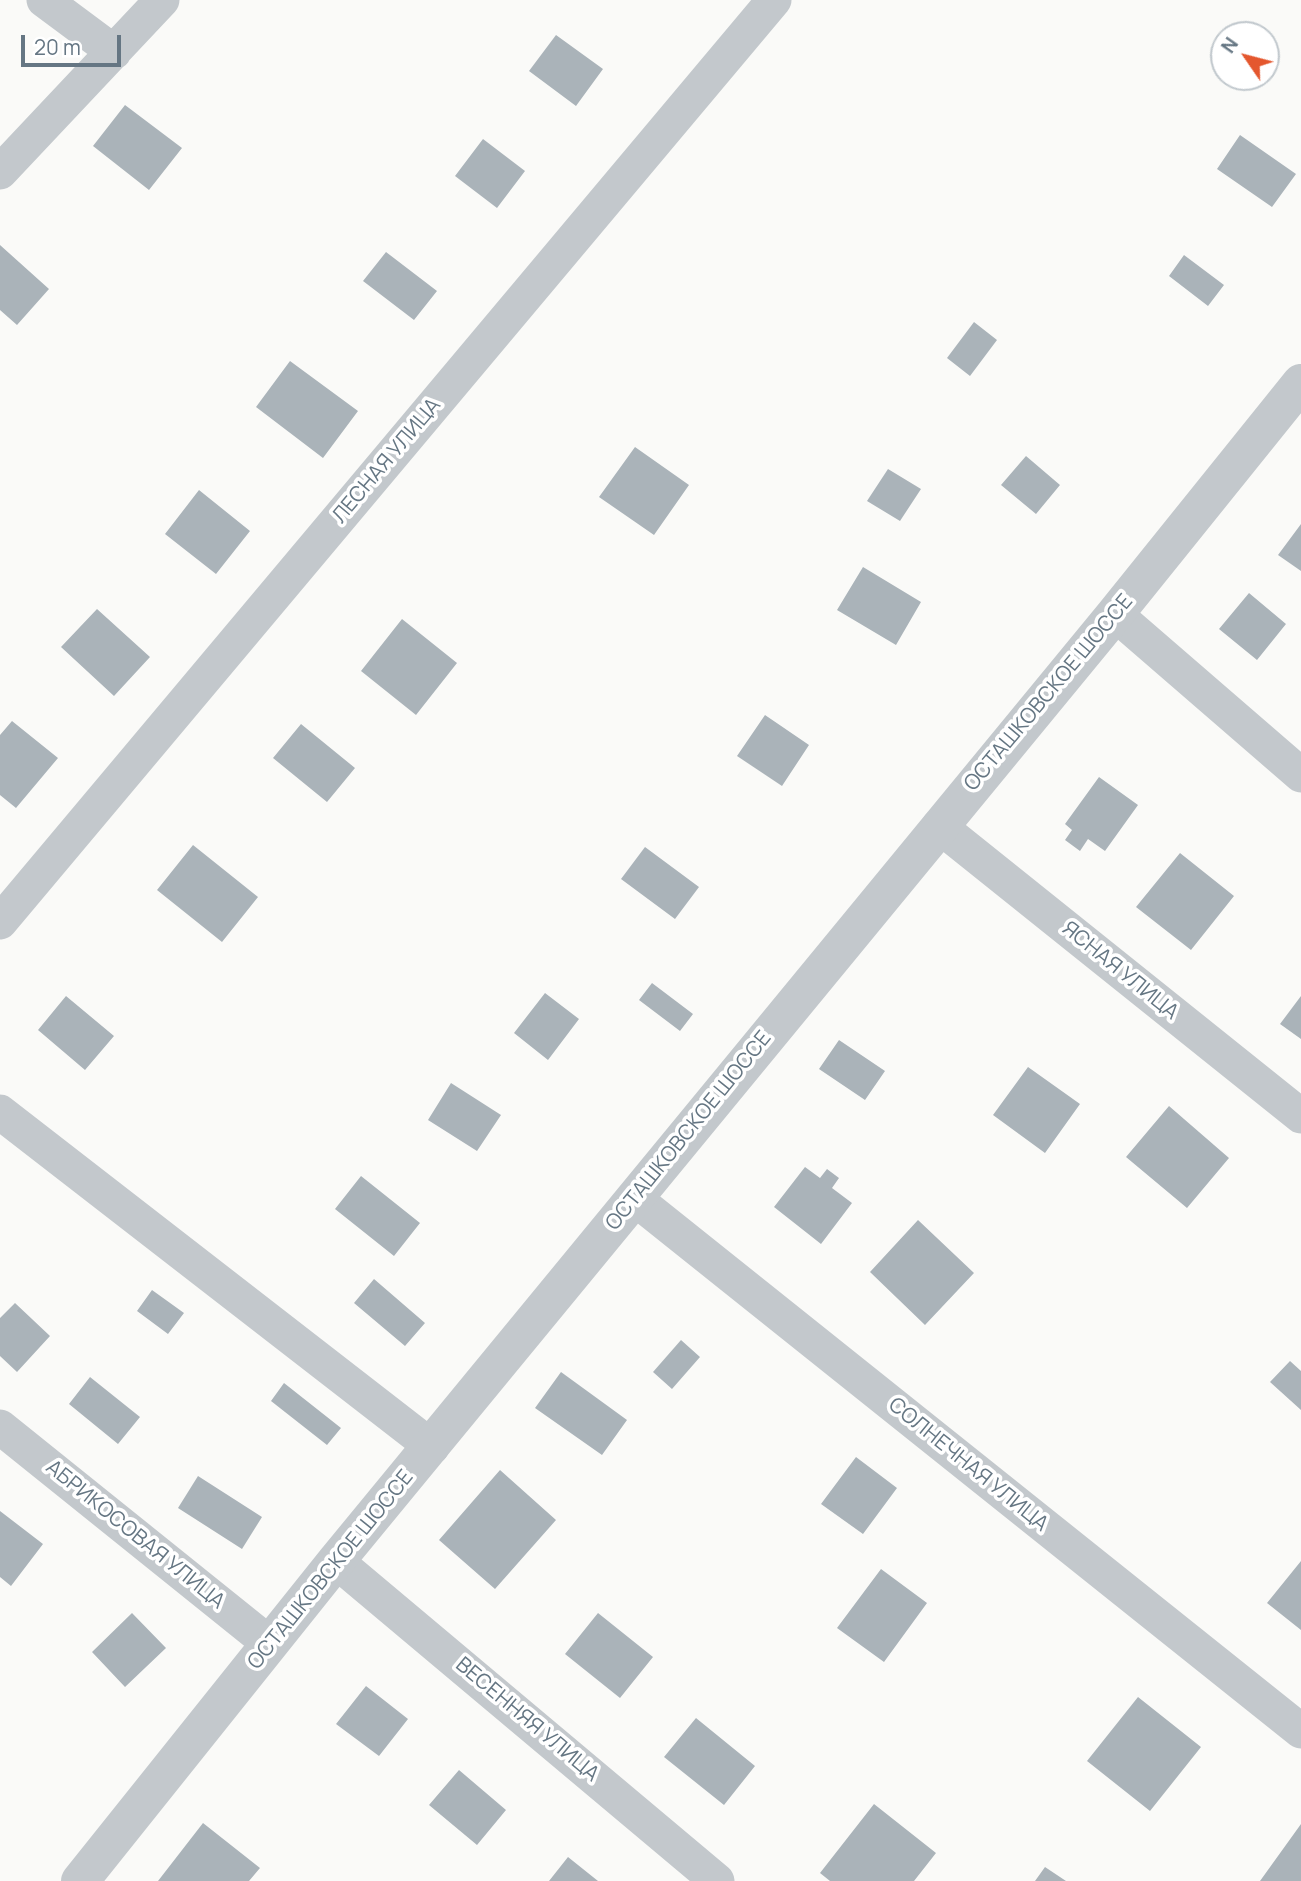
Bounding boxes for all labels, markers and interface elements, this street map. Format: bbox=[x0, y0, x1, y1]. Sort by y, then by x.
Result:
scale bar bbox=[24, 21, 124, 65]
north arrow bbox=[1210, 21, 1280, 91]
text: N bbox=[1215, 32, 1244, 58]
text: 20 m bbox=[34, 33, 81, 61]
street label: ЛЕСНАЯ УЛИЦА bbox=[327, 393, 447, 529]
street label: ОСТАШКОВСКОЕ ШОССЕ bbox=[959, 590, 1139, 796]
street label: ЯСНАЯ УЛИЦА bbox=[1057, 916, 1183, 1026]
street label: ОСТАШКОВСКОЕ ШОССЕ bbox=[601, 1026, 777, 1236]
street label: СОЛНЕЧНАЯ УЛИЦА bbox=[883, 1393, 1053, 1537]
street label: АБРИКОСОВАЯ УЛИЦА bbox=[40, 1455, 230, 1615]
street label: ОСТАШКОВСКОЕ ШОССЕ bbox=[243, 1465, 419, 1675]
street label: ВЕСЕННЯЯ УЛИЦА bbox=[450, 1653, 604, 1787]

